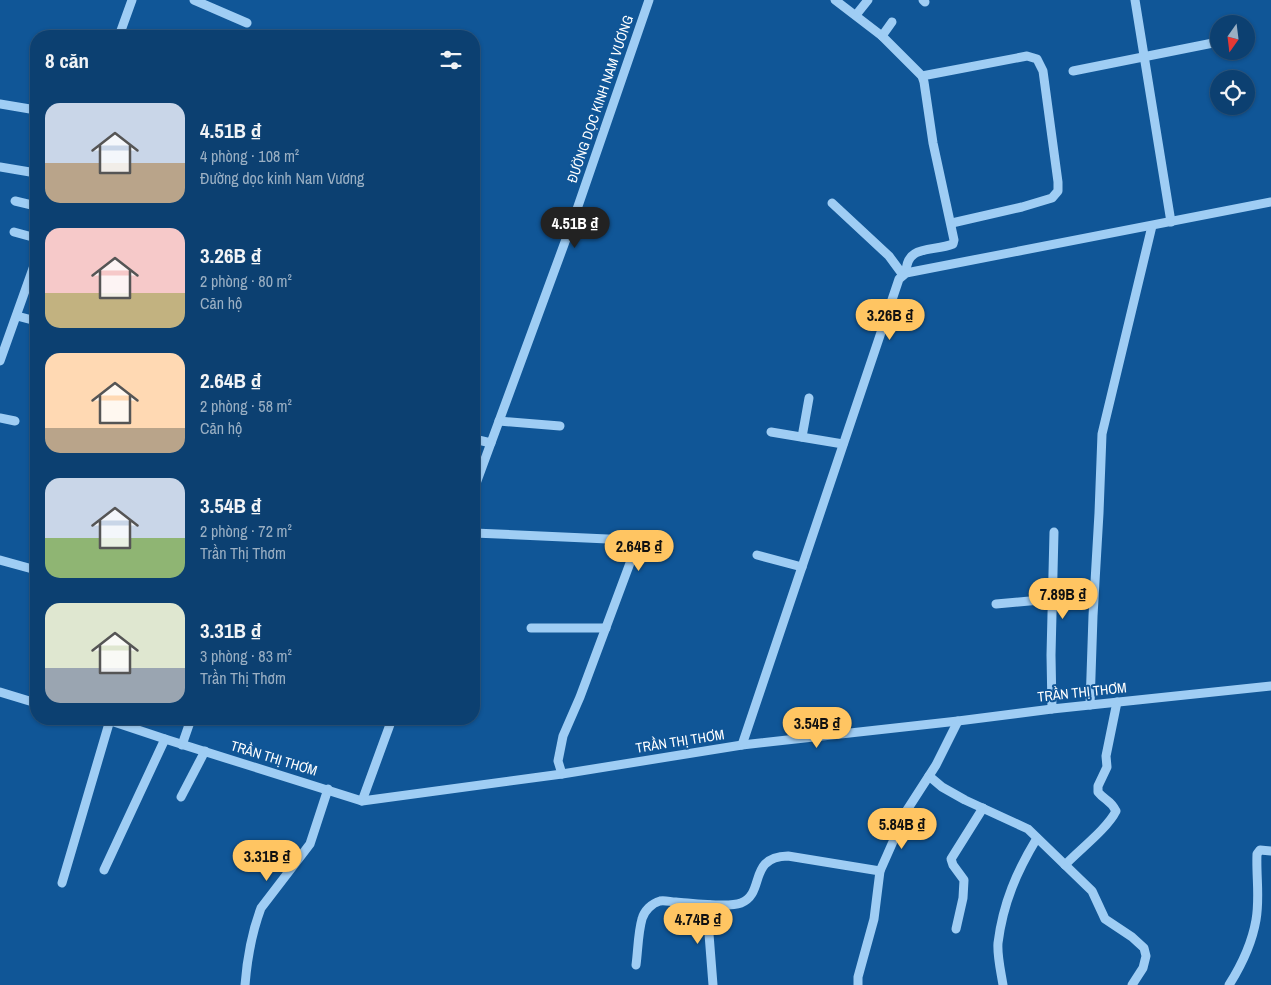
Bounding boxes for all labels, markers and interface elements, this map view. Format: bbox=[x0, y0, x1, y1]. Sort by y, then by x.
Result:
street label: ĐƯỜNG DỌC KINH NAM VƯƠNG bbox=[563, 13, 637, 185]
north arrow bbox=[1210, 15, 1255, 60]
map controls bbox=[1210, 15, 1255, 115]
text: 8 căn bbox=[45, 46, 89, 75]
icon: filters bbox=[437, 46, 465, 74]
button: locate bbox=[1210, 70, 1255, 115]
text: 4.51B ₫ bbox=[200, 116, 261, 145]
icon: home bbox=[85, 123, 145, 183]
text: 4 phòng · 108 m² bbox=[200, 145, 299, 167]
text: Đường dọc kinh Nam Vương bbox=[200, 167, 364, 189]
pin: 4.51B ₫ bbox=[529, 206, 621, 249]
text: 4.51B ₫ bbox=[552, 212, 598, 234]
text: 3.26B ₫ bbox=[200, 241, 261, 270]
icon: home bbox=[85, 248, 145, 308]
text: 2 phòng · 80 m² bbox=[200, 270, 292, 292]
text: Căn hộ bbox=[200, 292, 242, 314]
pin: 3.26B ₫ bbox=[844, 298, 936, 341]
text: 3.26B ₫ bbox=[867, 304, 913, 326]
text: 2.64B ₫ bbox=[200, 366, 261, 395]
icon: home bbox=[85, 373, 145, 433]
text: 2 phòng · 58 m² bbox=[200, 395, 292, 417]
text: Căn hộ bbox=[200, 417, 242, 439]
text: 3.54B ₫ bbox=[200, 491, 261, 520]
icon: home bbox=[85, 498, 145, 558]
text: 2 phòng · 72 m² bbox=[200, 520, 292, 542]
pin: 2.64B ₫ bbox=[593, 530, 685, 572]
text: 2.64B ₫ bbox=[616, 535, 662, 557]
text: Trần Thị Thơm bbox=[200, 542, 286, 564]
pin: 7.89B ₫ bbox=[1017, 578, 1109, 620]
text: 7.89B ₫ bbox=[1040, 583, 1086, 605]
text: 3.31B ₫ bbox=[200, 616, 261, 645]
icon: home bbox=[85, 623, 145, 683]
text: 3 phòng · 83 m² bbox=[200, 645, 292, 667]
text: Trần Thị Thơm bbox=[200, 667, 286, 689]
street label: TRẦN THỊ THƠM bbox=[1036, 677, 1127, 706]
pin: 3.54B ₫ bbox=[771, 706, 863, 749]
text: 3.54B ₫ bbox=[794, 712, 840, 734]
street label: TRẦN THỊ THƠM bbox=[634, 724, 726, 757]
street label: TRẦN THỊ THƠM bbox=[229, 735, 320, 780]
pin: 5.84B ₫ bbox=[856, 808, 948, 850]
text: 5.84B ₫ bbox=[879, 813, 925, 835]
pin: 3.31B ₫ bbox=[221, 840, 313, 882]
text: 3.31B ₫ bbox=[244, 845, 290, 867]
pin: 4.74B ₫ bbox=[652, 902, 744, 945]
text: 4.74B ₫ bbox=[675, 908, 721, 930]

